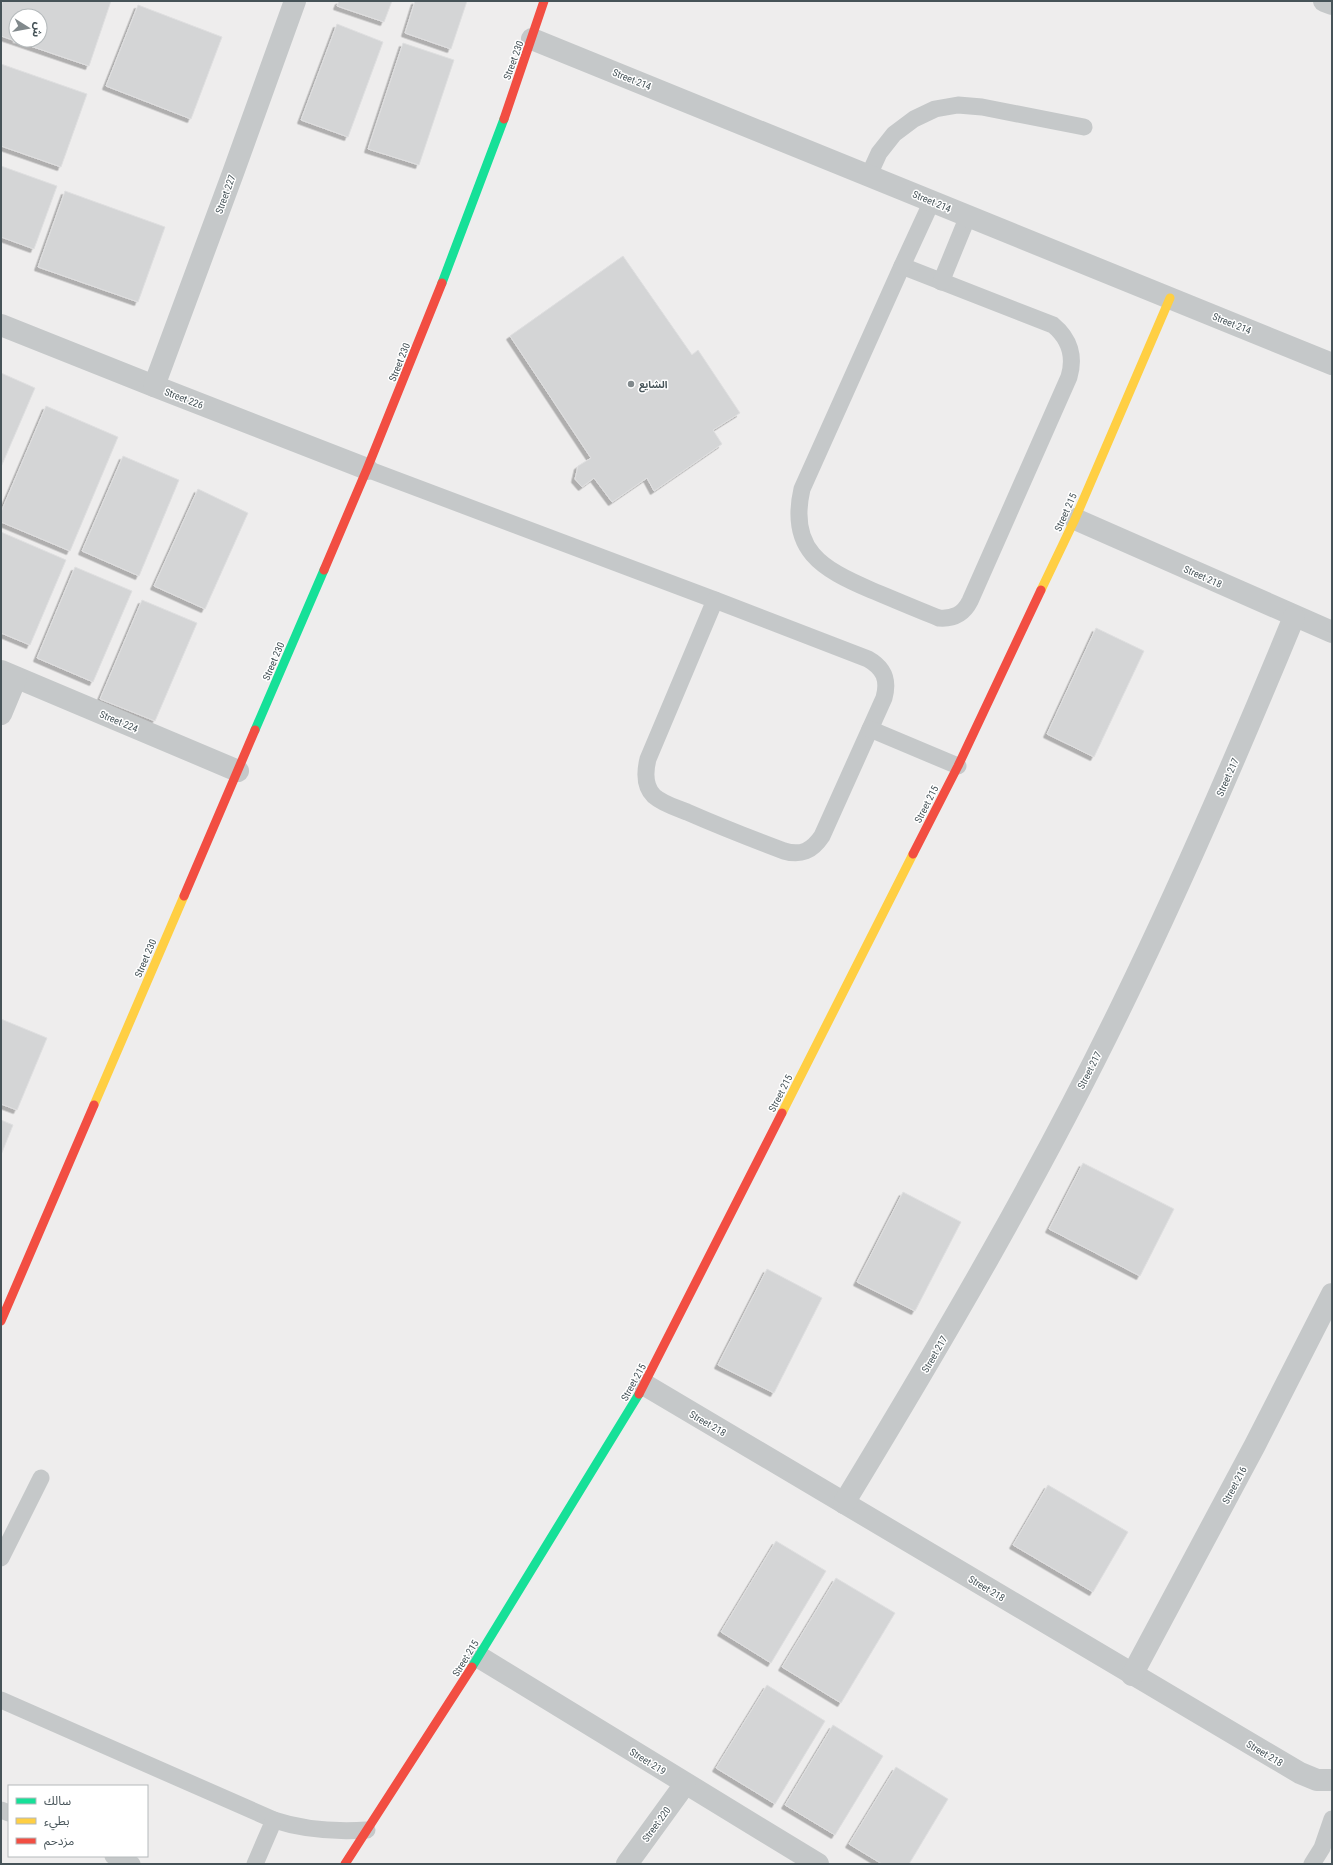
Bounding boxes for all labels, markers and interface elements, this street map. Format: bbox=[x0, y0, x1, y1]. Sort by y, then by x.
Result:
north arrow bbox=[8, 8, 48, 48]
text: ش bbox=[30, 21, 45, 38]
street label: Street 230 bbox=[501, 39, 526, 81]
street label: Street 214 bbox=[611, 67, 653, 92]
street label: Street 227 bbox=[213, 173, 238, 215]
street label: Street 214 bbox=[911, 188, 953, 214]
street label: Street 214 bbox=[1211, 311, 1253, 336]
street label: Street 230 bbox=[387, 341, 412, 383]
marker: الشايع bbox=[626, 379, 636, 389]
place label: الشايع bbox=[639, 379, 668, 393]
street label: Street 226 bbox=[163, 386, 205, 411]
street label: Street 215 bbox=[1052, 491, 1079, 533]
street label: Street 218 bbox=[1182, 563, 1224, 590]
street label: Street 230 bbox=[260, 640, 286, 682]
street label: Street 224 bbox=[98, 708, 140, 734]
street label: Street 217 bbox=[1214, 756, 1241, 798]
street label: Street 215 bbox=[912, 784, 941, 825]
street label: Street 230 bbox=[132, 937, 158, 979]
street label: Street 217 bbox=[1075, 1050, 1104, 1091]
street label: Street 215 bbox=[766, 1073, 795, 1114]
street label: Street 217 bbox=[920, 1334, 949, 1375]
street label: Street 215 bbox=[619, 1362, 648, 1403]
street label: Street 218 bbox=[687, 1409, 728, 1438]
street label: Street 216 bbox=[1220, 1465, 1249, 1506]
street label: Street 218 bbox=[967, 1573, 1007, 1604]
street label: Street 215 bbox=[450, 1638, 481, 1678]
street label: Street 218 bbox=[1245, 1738, 1285, 1769]
street label: Street 219 bbox=[628, 1746, 668, 1777]
legend bbox=[8, 1785, 148, 1857]
text: سالك bbox=[44, 1794, 71, 1808]
street label: Street 220 bbox=[640, 1805, 673, 1844]
text: بطيء bbox=[44, 1814, 70, 1831]
text: مزدحم bbox=[44, 1834, 74, 1850]

